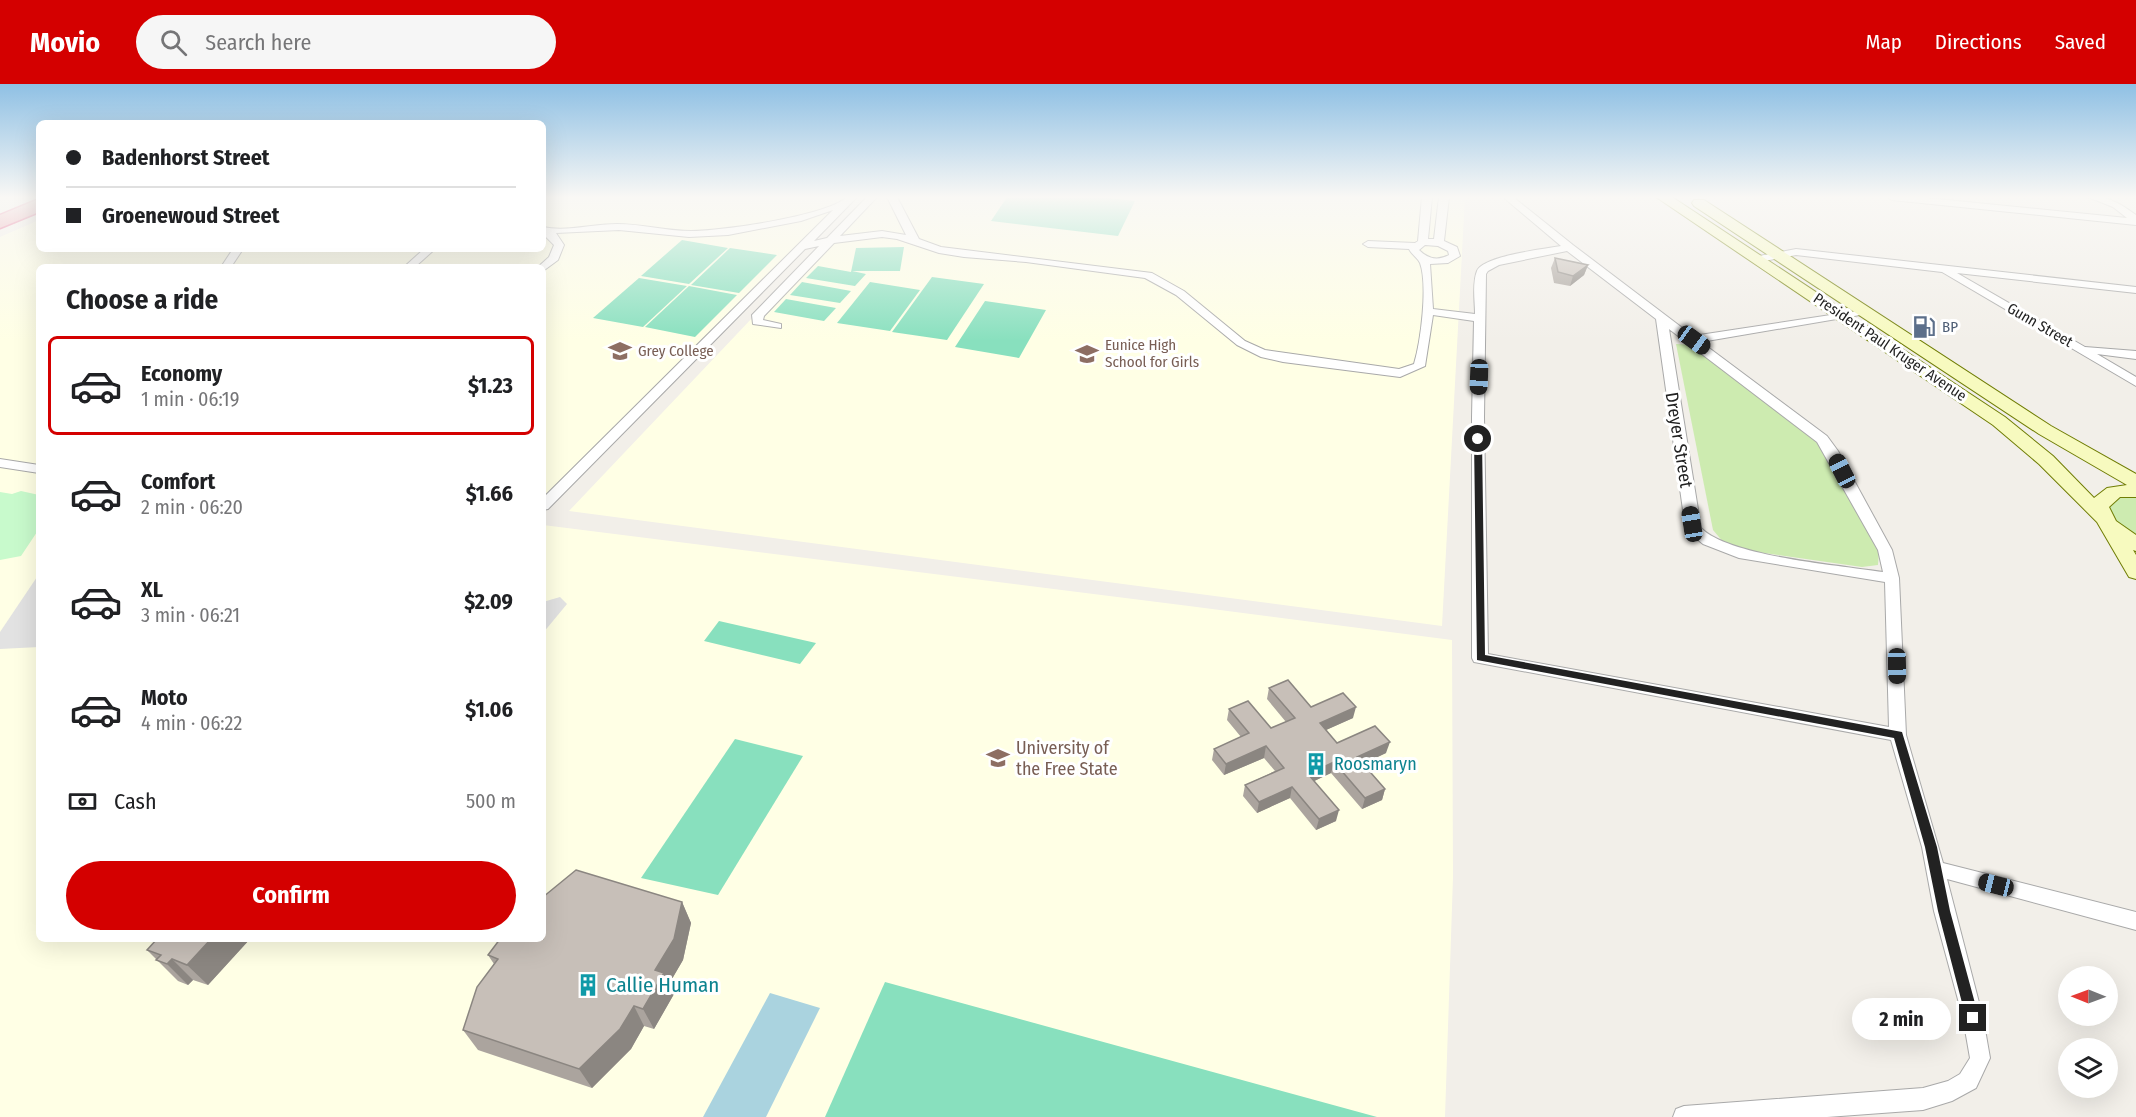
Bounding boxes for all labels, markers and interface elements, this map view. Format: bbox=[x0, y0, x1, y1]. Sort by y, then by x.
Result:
search box bbox=[136, 15, 556, 69]
text: Movio bbox=[30, 26, 100, 59]
icon: search bbox=[157, 26, 190, 59]
text: Search here bbox=[205, 29, 311, 56]
text: Map bbox=[1865, 29, 1902, 55]
text: Directions bbox=[1935, 29, 2022, 55]
text: Saved bbox=[2055, 29, 2106, 55]
text: Badenhorst Street bbox=[102, 144, 270, 171]
text: Groenewoud Street bbox=[102, 202, 280, 229]
text: Choose a ride bbox=[66, 284, 218, 316]
street label: President Paul Kruger Avenue bbox=[1810, 289, 1970, 405]
street label: Gunn Street bbox=[2004, 299, 2076, 351]
fuel station icon: BP bbox=[1911, 314, 1937, 340]
place label: BP bbox=[1942, 318, 1958, 336]
car bbox=[1674, 322, 1714, 358]
place label: Eunice High School for Girls bbox=[1105, 336, 1199, 371]
school or university icon: Grey College bbox=[607, 338, 633, 364]
school or university icon: Eunice High School for Girls bbox=[1074, 341, 1100, 367]
place label: Grey College bbox=[638, 342, 714, 360]
icon: car bbox=[69, 359, 123, 413]
car bbox=[1469, 359, 1489, 395]
text: Economy bbox=[141, 360, 222, 387]
text: $1.23 bbox=[468, 372, 513, 399]
text: 1 min · 06:19 bbox=[141, 387, 239, 411]
street label: Dreyer Street bbox=[1661, 391, 1697, 490]
route start bbox=[1464, 425, 1491, 452]
car bbox=[1826, 451, 1858, 491]
icon: car bbox=[69, 467, 123, 521]
text: Comfort bbox=[141, 468, 215, 495]
text: $1.66 bbox=[466, 480, 513, 507]
text: 2 min · 06:20 bbox=[141, 495, 243, 519]
car bbox=[1680, 505, 1704, 543]
icon: car bbox=[69, 575, 123, 629]
text: XL bbox=[141, 576, 163, 603]
text: $2.09 bbox=[464, 588, 513, 615]
text: 3 min · 06:21 bbox=[141, 603, 240, 627]
car bbox=[1888, 648, 1906, 684]
icon: car bbox=[69, 683, 123, 737]
text: Moto bbox=[141, 684, 188, 711]
text: $1.06 bbox=[465, 696, 513, 723]
text: 4 min · 06:22 bbox=[141, 711, 242, 735]
place label: University of the Free State bbox=[1016, 737, 1118, 780]
school or university icon: University of the Free State bbox=[985, 745, 1011, 771]
building icon: Roosmaryn bbox=[1303, 751, 1329, 777]
place label: Roosmaryn bbox=[1334, 753, 1417, 775]
icon: cash bbox=[66, 785, 99, 818]
text: Cash bbox=[114, 788, 157, 815]
text: 500 m bbox=[466, 789, 516, 813]
button: Confirm bbox=[66, 861, 516, 930]
car bbox=[1976, 872, 2016, 898]
north arrow bbox=[2058, 966, 2118, 1026]
map controls bbox=[2058, 966, 2118, 1098]
building icon: Callie Human bbox=[575, 972, 601, 998]
place label: Callie Human bbox=[606, 972, 719, 998]
callout: 2 min bbox=[1853, 997, 1952, 1039]
route end bbox=[1959, 1004, 1986, 1031]
text: 2 min bbox=[1879, 1007, 1924, 1031]
button: layers bbox=[2058, 1038, 2118, 1098]

